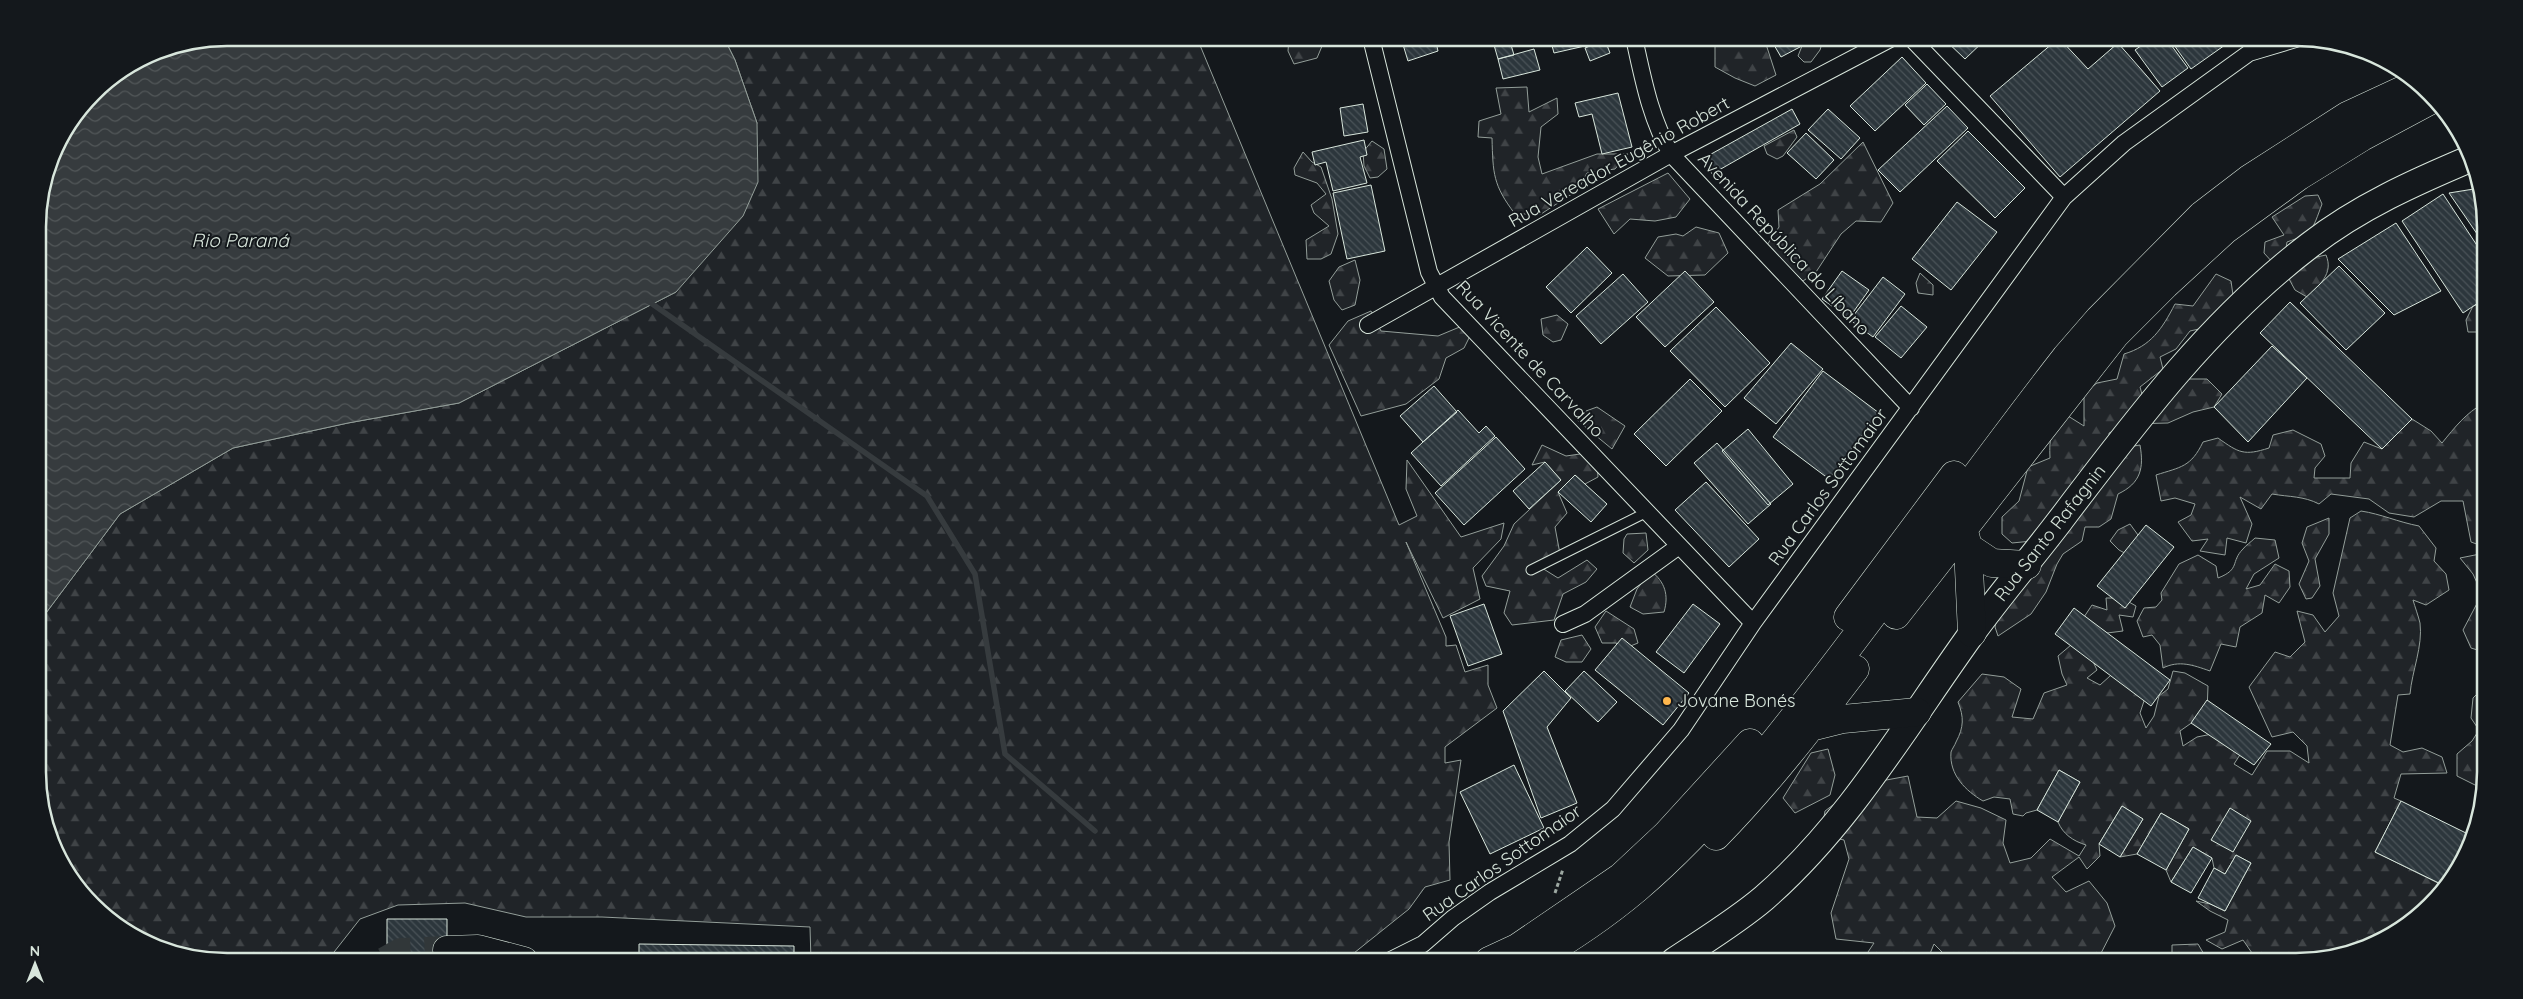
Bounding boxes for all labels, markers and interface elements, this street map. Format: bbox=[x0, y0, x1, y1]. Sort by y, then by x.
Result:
street label: Rua Vereador Eugênio Robert bbox=[1504, 91, 1733, 232]
street label: Avenida República do Líbano bbox=[1693, 147, 1875, 340]
water label: Rio Paraná bbox=[191, 228, 290, 252]
street label: Rua Vicente de Carvalho bbox=[1451, 275, 1609, 442]
street label: Rua Carlos Sottomaior bbox=[1763, 404, 1892, 570]
street label: Rua Santo Rafagnin bbox=[1989, 460, 2110, 606]
place label: Jovane Bonés bbox=[1677, 689, 1796, 712]
marker: Jovane Bonés bbox=[1661, 695, 1673, 707]
street label: Rua Carlos Sottomaior bbox=[1418, 799, 1586, 926]
north arrow bbox=[10, 939, 60, 989]
text: N bbox=[30, 942, 40, 960]

